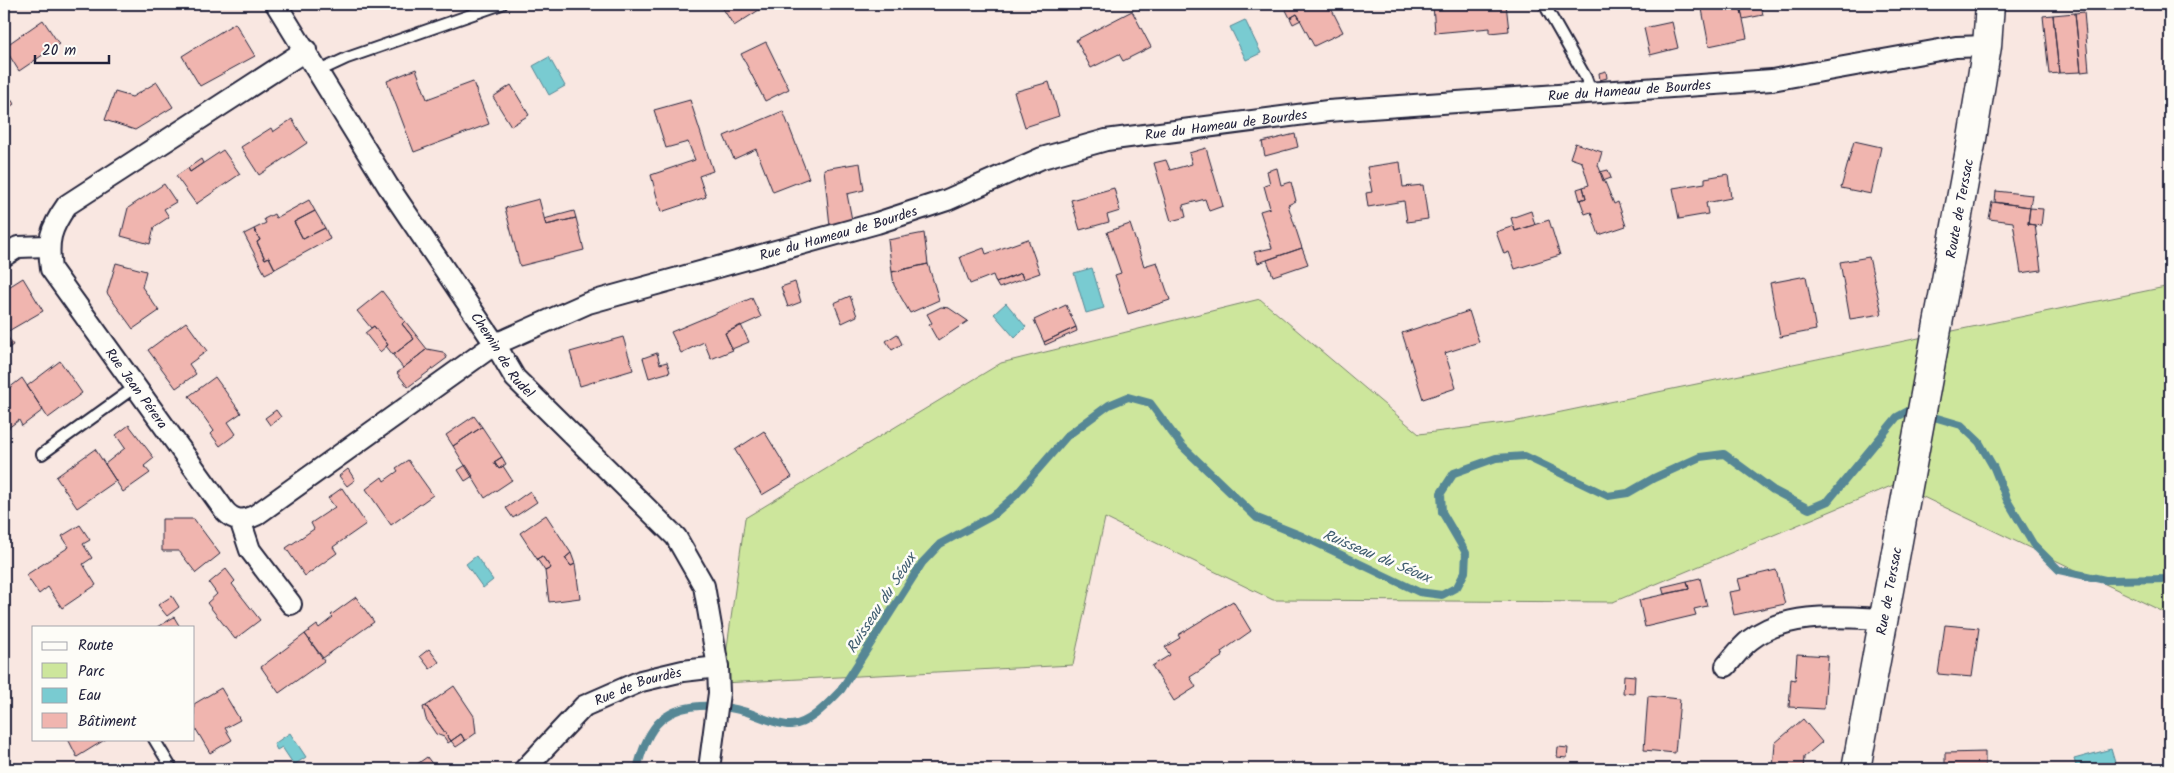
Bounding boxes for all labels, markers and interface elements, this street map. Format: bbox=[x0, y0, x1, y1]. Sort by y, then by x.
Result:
scale bar bbox=[35, 32, 109, 64]
text: 20 m bbox=[42, 39, 76, 63]
street label: Rue du Hameau de Bourdes bbox=[1547, 74, 1712, 108]
street label: Rue du Hameau de Bourdes bbox=[1144, 104, 1309, 147]
street label: Route de Terssac bbox=[1940, 157, 1980, 260]
street label: Rue du Hameau de Bourdes bbox=[757, 200, 920, 267]
street label: Chemin de Rudel bbox=[464, 308, 540, 404]
street label: Rue Jean Pérera bbox=[99, 344, 173, 434]
water label: Ruisseau du Séoux bbox=[1319, 523, 1437, 591]
street label: Rue de Terssac bbox=[1871, 545, 1909, 637]
water label: Ruisseau du Séoux bbox=[840, 547, 925, 658]
legend bbox=[32, 626, 195, 740]
text: Route bbox=[78, 634, 114, 658]
text: Parc bbox=[78, 660, 105, 684]
street label: Rue de Bourdès bbox=[591, 662, 684, 712]
text: Eau bbox=[78, 684, 101, 708]
text: Bâtiment bbox=[78, 710, 137, 734]

